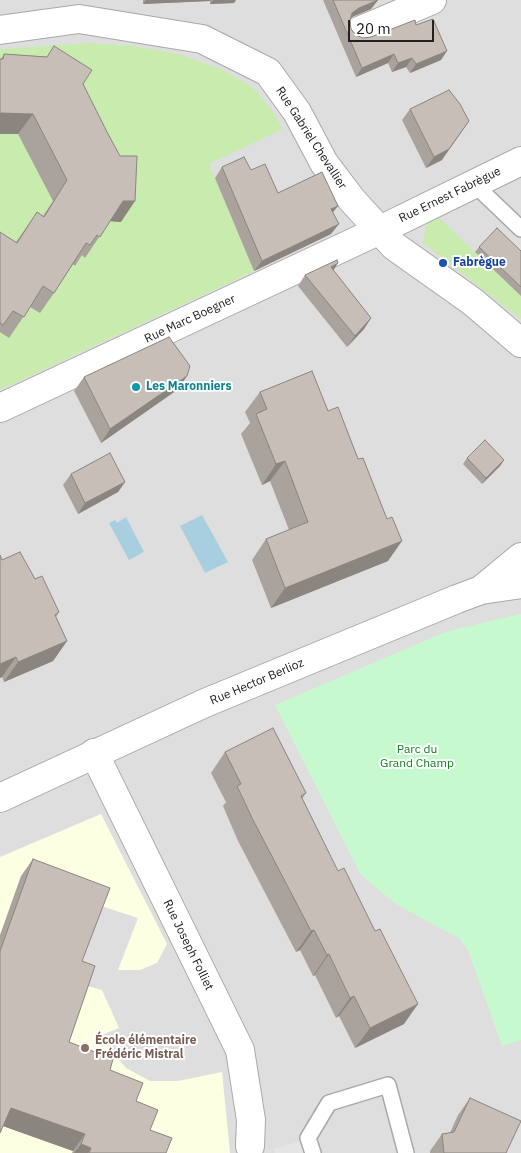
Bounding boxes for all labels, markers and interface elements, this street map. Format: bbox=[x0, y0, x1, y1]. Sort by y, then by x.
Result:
scale bar bbox=[351, 10, 437, 42]
text: 20 m bbox=[356, 19, 391, 38]
street label: Rue Gabriel Chevallier bbox=[273, 84, 349, 192]
street label: Rue Ernest Fabrègue bbox=[397, 164, 503, 226]
place label: Fabrègue bbox=[453, 256, 506, 270]
marker: Fabrègue bbox=[437, 257, 449, 269]
street label: Rue Marc Boegner bbox=[142, 292, 238, 346]
place label: Les Maronniers bbox=[146, 380, 231, 394]
marker: Les Maronniers bbox=[130, 381, 142, 393]
street label: Rue Hector Berlioz bbox=[208, 656, 306, 708]
park label: Parc du Grand Champ bbox=[380, 743, 454, 771]
street label: Rue Joseph Folliet bbox=[160, 897, 216, 993]
place label: École élémentaire Frédéric Mistral bbox=[95, 1034, 196, 1062]
marker: École élémentaire Frédéric Mistral bbox=[79, 1042, 91, 1054]

